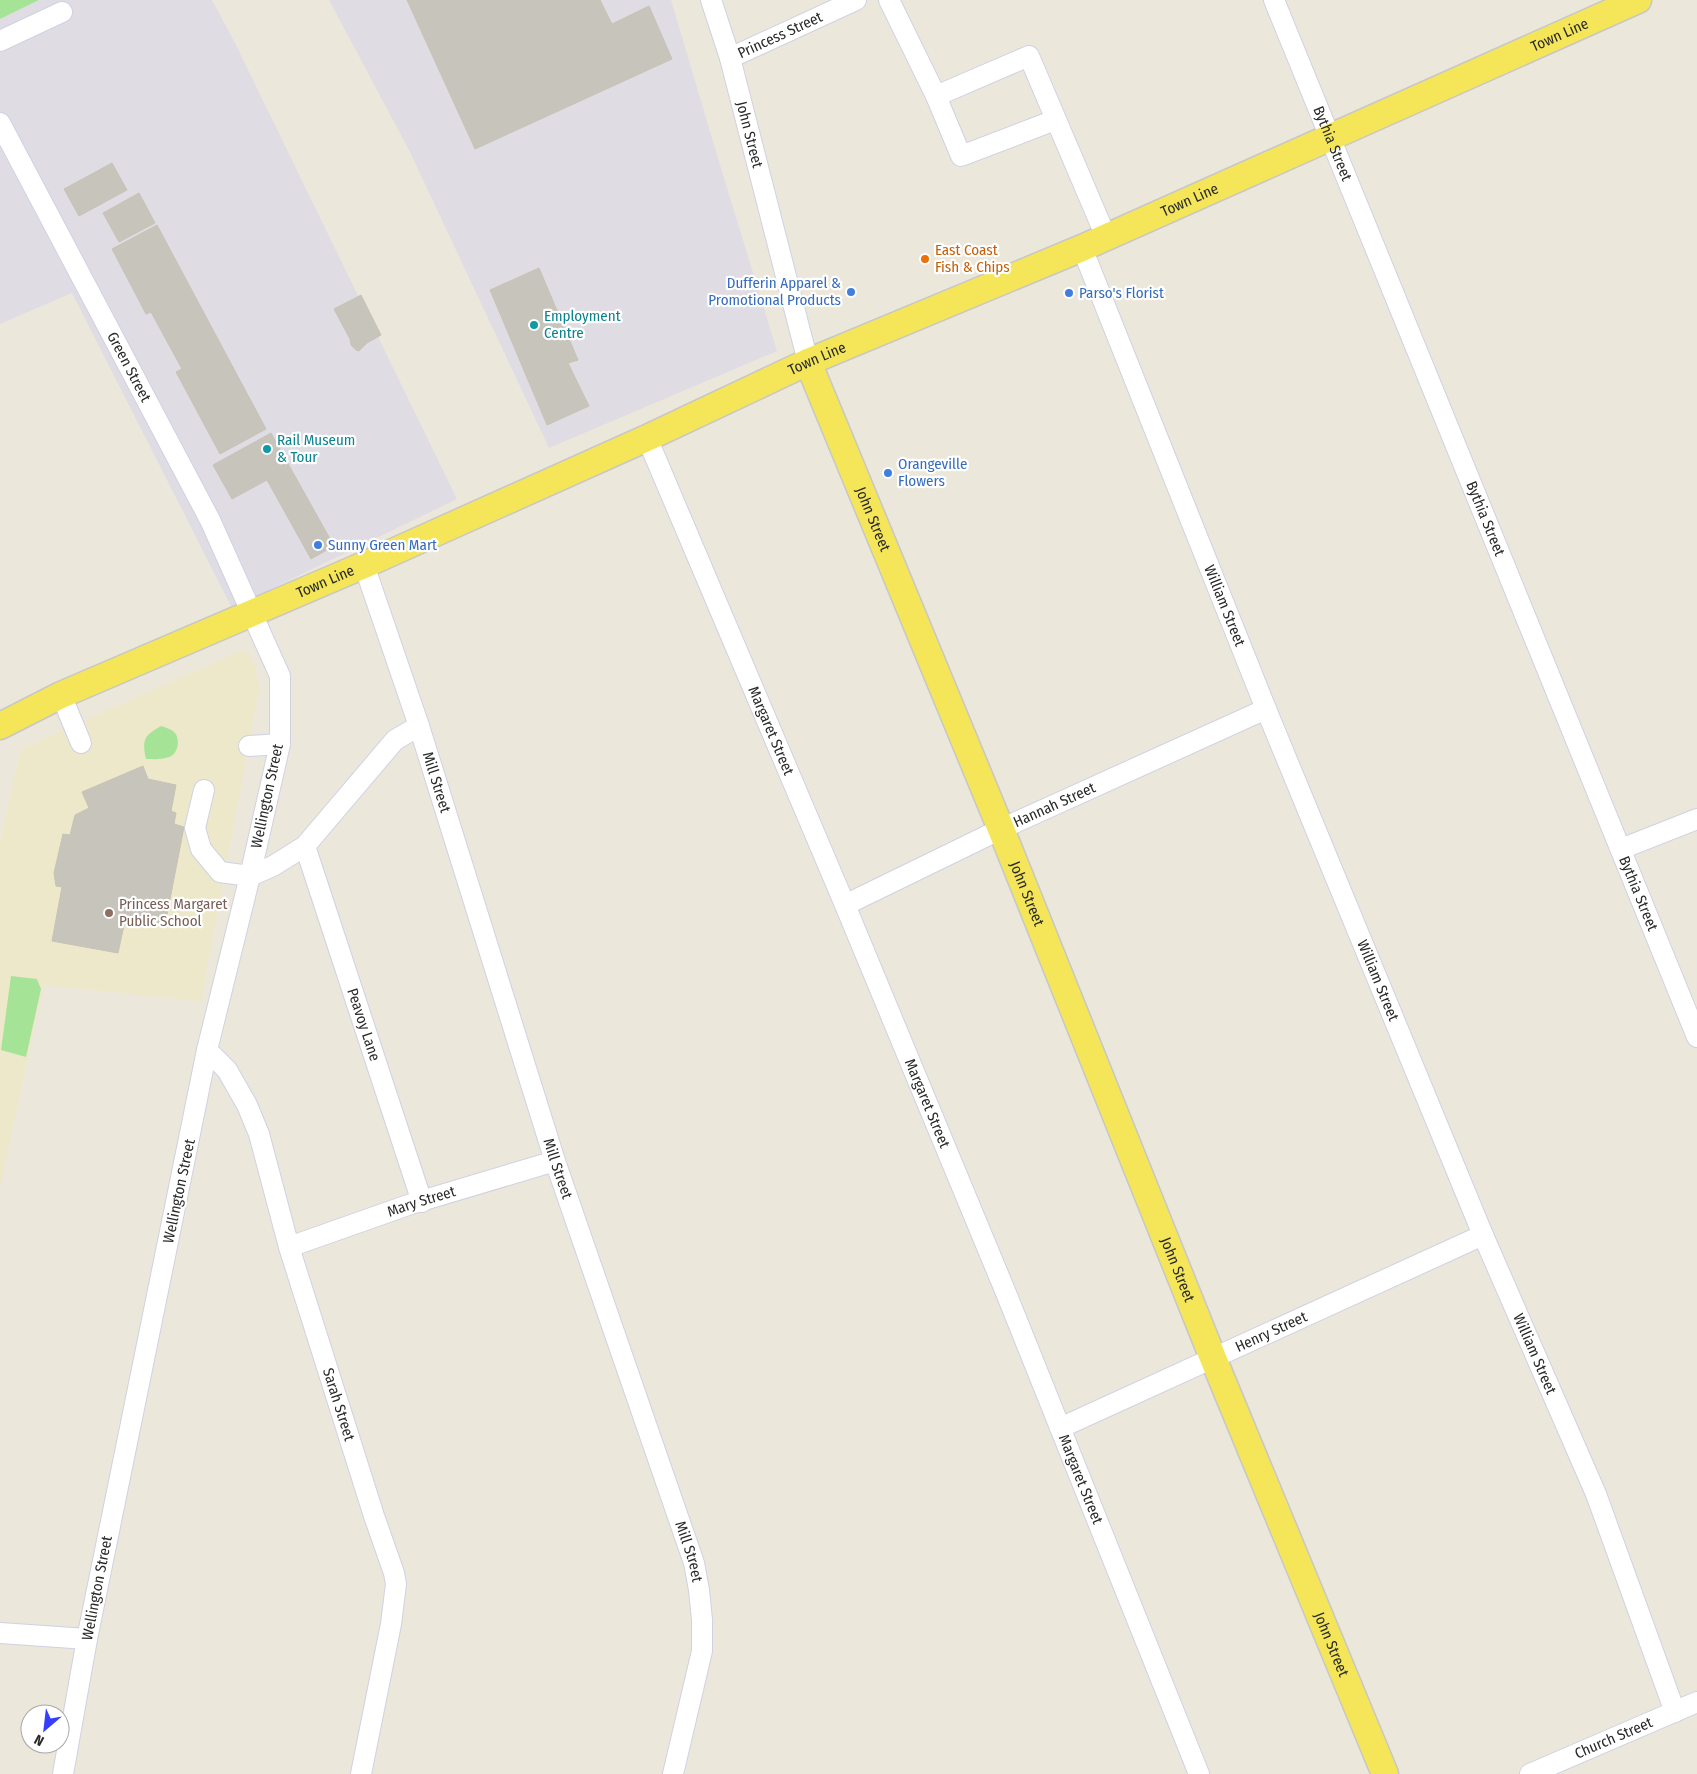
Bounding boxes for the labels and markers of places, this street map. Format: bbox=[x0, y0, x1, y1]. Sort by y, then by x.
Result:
place label: East Coast Fish & Chips bbox=[935, 241, 1010, 276]
marker: East Coast Fish & Chips bbox=[919, 253, 931, 265]
place label: Dufferin Apparel & Promotional Products bbox=[708, 274, 841, 309]
place label: Parso's Florist bbox=[1079, 284, 1164, 302]
marker: Dufferin Apparel & Promotional Products bbox=[845, 286, 857, 298]
marker: Parso's Florist bbox=[1063, 287, 1075, 299]
place label: Employment Centre bbox=[544, 307, 621, 342]
marker: Employment Centre bbox=[528, 319, 540, 331]
place label: Rail Museum & Tour bbox=[277, 431, 355, 466]
marker: Rail Museum & Tour bbox=[261, 443, 273, 455]
place label: Orangeville Flowers bbox=[898, 455, 967, 490]
marker: Orangeville Flowers bbox=[882, 467, 894, 479]
place label: Sunny Green Mart bbox=[328, 536, 437, 554]
marker: Sunny Green Mart bbox=[312, 539, 324, 551]
place label: Princess Margaret Public School bbox=[119, 895, 228, 930]
marker: Princess Margaret Public School bbox=[103, 907, 115, 919]

